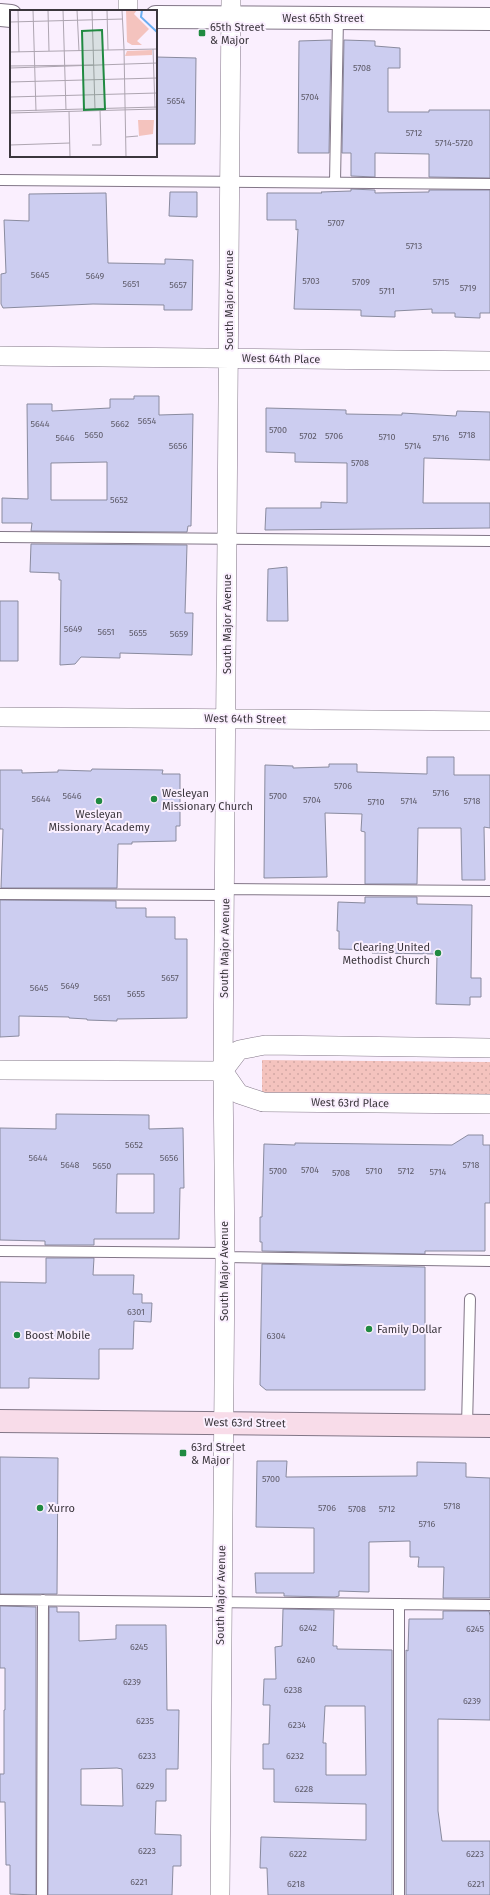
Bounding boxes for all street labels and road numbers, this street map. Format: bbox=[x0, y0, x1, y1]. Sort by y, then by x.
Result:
street label: West 65th Street bbox=[282, 12, 364, 25]
street label: South Major Avenue bbox=[223, 250, 236, 350]
street label: West 64th Place bbox=[242, 352, 320, 366]
street label: South Major Avenue bbox=[221, 574, 234, 674]
street label: West 64th Street bbox=[204, 712, 286, 726]
street label: South Major Avenue bbox=[218, 898, 232, 998]
street label: West 63rd Place bbox=[311, 1096, 389, 1110]
street label: South Major Avenue bbox=[218, 1221, 231, 1321]
street label: West 63rd Street bbox=[204, 1416, 286, 1430]
street label: South Major Avenue bbox=[214, 1545, 228, 1645]

